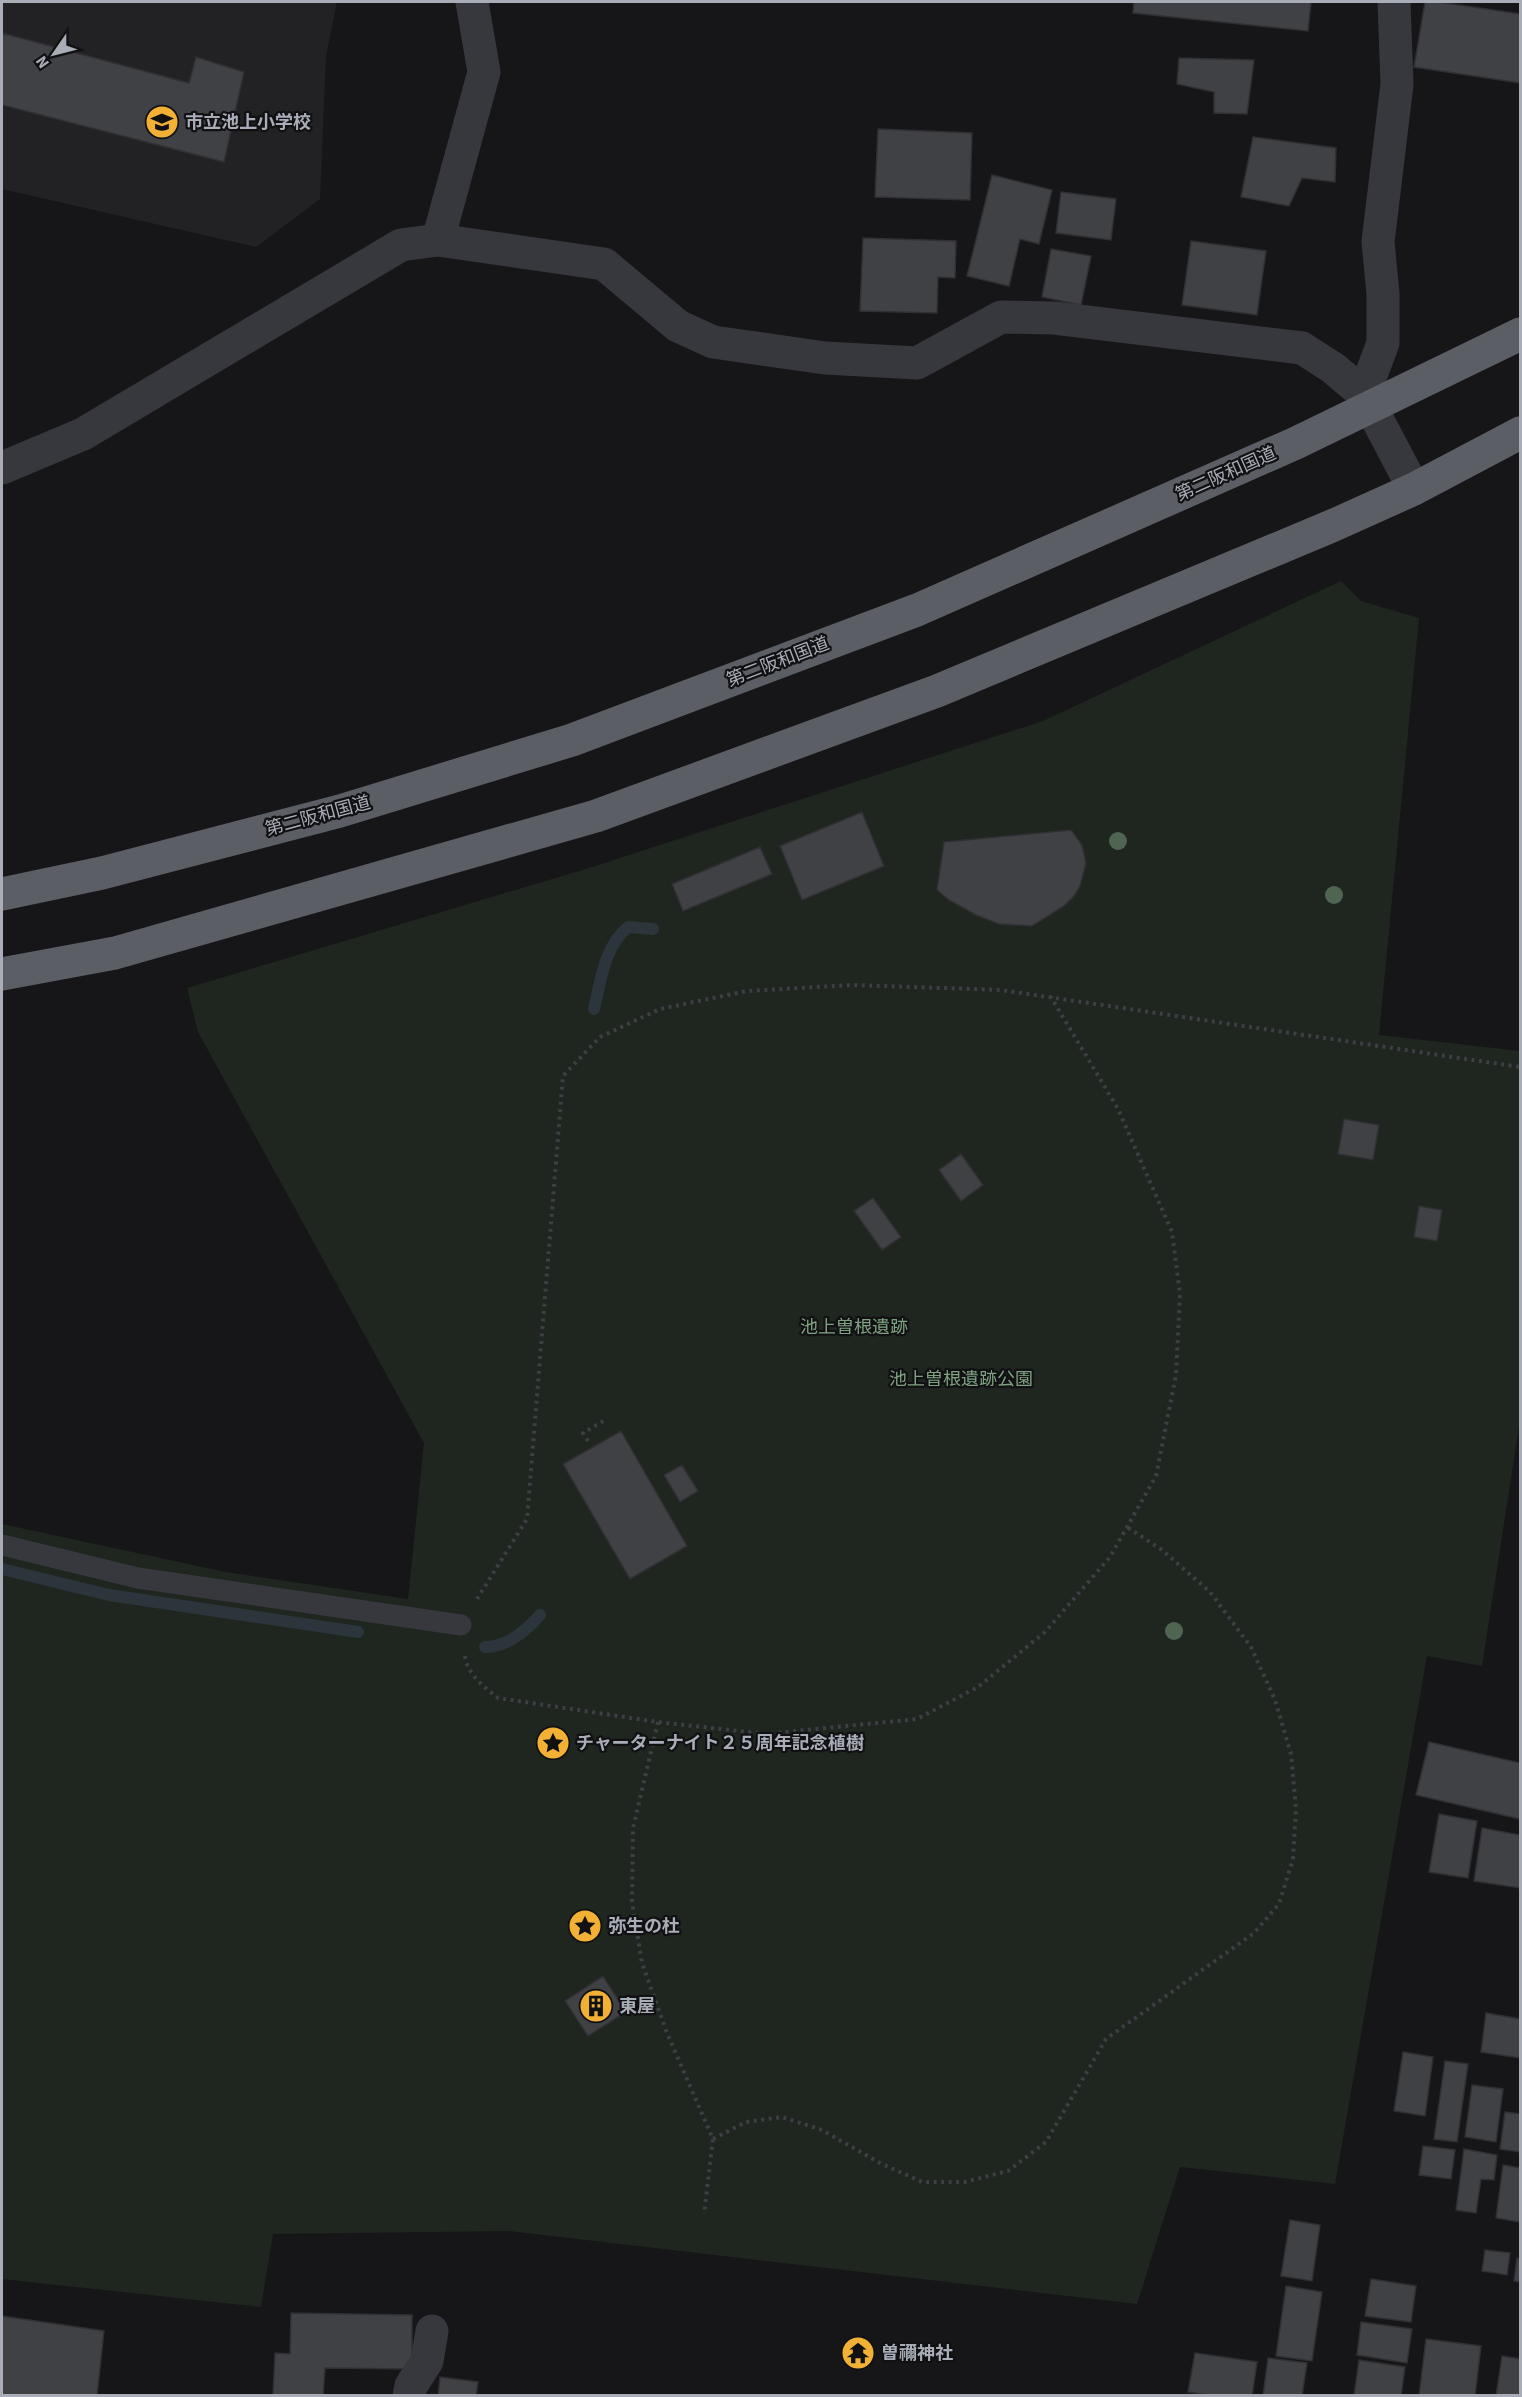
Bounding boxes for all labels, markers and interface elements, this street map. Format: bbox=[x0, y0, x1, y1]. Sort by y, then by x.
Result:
north arrow bbox=[24, 24, 84, 84]
text: N bbox=[30, 51, 55, 73]
school or university icon: 市立池上小学校 bbox=[144, 104, 180, 140]
place label: 市立池上小学校 bbox=[185, 110, 311, 135]
street label: 第二阪和国道 bbox=[1172, 441, 1280, 507]
street label: 第二阪和国道 bbox=[723, 631, 833, 693]
street label: 第二阪和国道 bbox=[263, 790, 373, 842]
park label: 池上曽根遺跡 bbox=[800, 1315, 908, 1340]
park label: 池上曽根遺跡公園 bbox=[889, 1367, 1033, 1392]
place icon: チャーターナイト２５周年記念植樹 bbox=[535, 1725, 571, 1761]
place label: チャーターナイト２５周年記念植樹 bbox=[576, 1731, 864, 1756]
place icon: 弥生の杜 bbox=[567, 1908, 603, 1944]
place label: 弥生の杜 bbox=[608, 1914, 680, 1939]
building icon: 東屋 bbox=[578, 1988, 614, 2024]
place label: 東屋 bbox=[619, 1994, 655, 2019]
temple icon: 曽禰神社 bbox=[840, 2335, 876, 2371]
place label: 曽禰神社 bbox=[881, 2341, 953, 2366]

